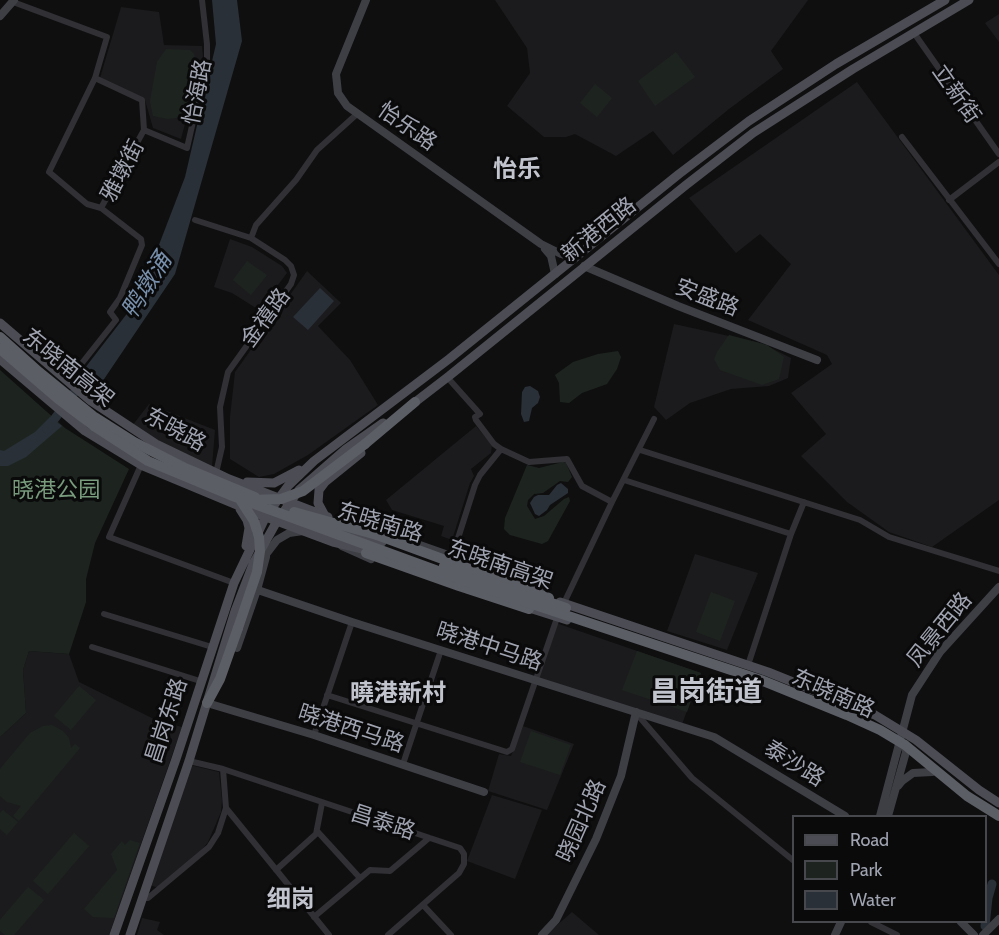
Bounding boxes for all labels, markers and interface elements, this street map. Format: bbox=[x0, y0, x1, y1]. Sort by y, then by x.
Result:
street label: 怡海路 bbox=[179, 57, 217, 127]
street label: 立新街 bbox=[926, 59, 986, 129]
street label: 怡乐路 bbox=[372, 97, 442, 157]
street label: 雅墩街 bbox=[96, 136, 150, 206]
district label: 怡乐 bbox=[493, 156, 541, 184]
street label: 新港西路 bbox=[556, 192, 642, 268]
water label: 鸭墩涌 bbox=[116, 248, 178, 324]
street label: 安盛路 bbox=[671, 274, 743, 322]
street label: 金禧路 bbox=[236, 284, 296, 352]
street label: 东晓南高架 bbox=[17, 323, 119, 413]
street label: 东晓路 bbox=[140, 402, 210, 458]
park label: 晓港公园 bbox=[12, 478, 100, 504]
street label: 东晓南路 bbox=[334, 498, 426, 548]
street label: 东晓南高架 bbox=[444, 535, 556, 595]
street label: 凤景西路 bbox=[902, 587, 978, 673]
street label: 晓港中马路 bbox=[433, 617, 545, 677]
street label: 东晓南路 bbox=[787, 664, 879, 724]
street label: 昌岗东路 bbox=[141, 675, 193, 767]
district label: 昌岗街道 bbox=[650, 676, 762, 710]
district label: 曉港新村 bbox=[350, 680, 446, 708]
street label: 晓港西马路 bbox=[295, 699, 407, 759]
street label: 泰沙路 bbox=[759, 735, 829, 793]
street label: 晓园北路 bbox=[552, 775, 612, 867]
street label: 昌泰路 bbox=[348, 800, 418, 846]
legend bbox=[792, 815, 987, 923]
text: Road bbox=[850, 829, 889, 851]
text: Park bbox=[850, 859, 882, 881]
district label: 细岗 bbox=[267, 886, 315, 914]
text: Water bbox=[850, 889, 896, 911]

